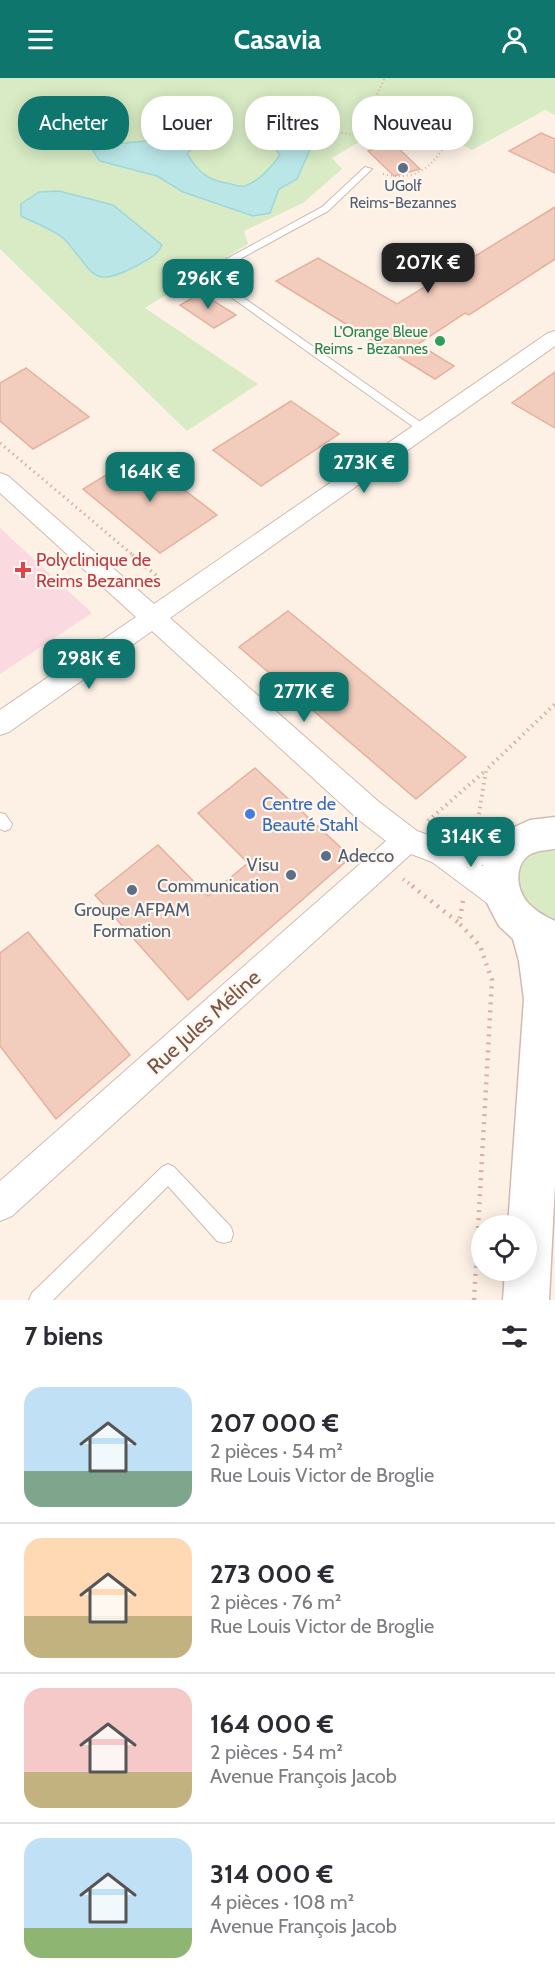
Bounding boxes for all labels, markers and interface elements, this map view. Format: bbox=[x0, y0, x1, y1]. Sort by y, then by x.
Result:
icon: menu bbox=[24, 23, 57, 56]
text: Casavia bbox=[234, 23, 321, 56]
icon: person bbox=[498, 23, 531, 56]
chip: Acheter bbox=[18, 96, 129, 150]
chip: Louer bbox=[141, 96, 233, 150]
chip: Filtres bbox=[245, 96, 340, 150]
chip: Nouveau bbox=[352, 96, 473, 150]
marker: UGolf Reims-Bezannes bbox=[396, 161, 410, 175]
place label: UGolf Reims-Bezannes bbox=[350, 177, 456, 212]
pin: 207K € bbox=[379, 243, 477, 294]
text: 207K € bbox=[396, 250, 460, 274]
pin: 296K € bbox=[159, 259, 257, 310]
text: 296K € bbox=[177, 266, 239, 290]
place label: L'Orange Bleue Reims - Bezannes bbox=[314, 323, 428, 358]
marker: L'Orange Bleue Reims - Bezannes bbox=[433, 334, 447, 348]
pin: 273K € bbox=[315, 443, 413, 494]
text: 273K € bbox=[333, 450, 395, 474]
pin: 164K € bbox=[101, 452, 199, 503]
text: 164K € bbox=[120, 459, 180, 483]
place label: Polyclinique de Reims Bezannes bbox=[36, 549, 161, 592]
marker: Polyclinique de Reims Bezannes bbox=[14, 561, 32, 579]
pin: 298K € bbox=[40, 639, 138, 690]
text: 298K € bbox=[57, 646, 121, 670]
pin: 277K € bbox=[255, 672, 353, 723]
text: 277K € bbox=[274, 679, 334, 703]
place label: Centre de Beauté Stahl bbox=[262, 793, 359, 836]
marker: Centre de Beauté Stahl bbox=[243, 807, 257, 821]
pin: 314K € bbox=[422, 817, 520, 868]
text: 314K € bbox=[441, 824, 501, 848]
place label: Adecco bbox=[338, 845, 394, 867]
marker: Adecco bbox=[319, 849, 333, 863]
place label: Visu Communication bbox=[157, 854, 279, 897]
marker: Visu Communication bbox=[284, 868, 298, 882]
marker: Groupe AFPAM Formation bbox=[125, 883, 139, 897]
place label: Groupe AFPAM Formation bbox=[74, 899, 190, 942]
street label: Rue Jules Méline bbox=[142, 964, 266, 1079]
map controls bbox=[471, 1215, 537, 1281]
button: locate bbox=[471, 1215, 537, 1281]
text: 7 biens bbox=[24, 1320, 103, 1352]
icon: filters bbox=[498, 1320, 531, 1353]
text: 207 000 € bbox=[210, 1407, 339, 1439]
icon: home bbox=[72, 1411, 144, 1483]
text: 2 pièces · 54 m² bbox=[210, 1439, 343, 1463]
text: Rue Louis Victor de Broglie bbox=[210, 1463, 434, 1487]
text: 273 000 € bbox=[210, 1558, 334, 1590]
icon: home bbox=[72, 1562, 144, 1634]
text: 2 pièces · 76 m² bbox=[210, 1590, 341, 1614]
text: Rue Louis Victor de Broglie bbox=[210, 1614, 434, 1638]
text: 164 000 € bbox=[210, 1708, 334, 1740]
icon: home bbox=[72, 1712, 144, 1784]
text: 2 pièces · 54 m² bbox=[210, 1740, 343, 1764]
text: Avenue François Jacob bbox=[210, 1764, 397, 1788]
text: 314 000 € bbox=[210, 1858, 333, 1890]
icon: home bbox=[72, 1862, 144, 1934]
text: 4 pièces · 108 m² bbox=[210, 1890, 354, 1914]
text: Avenue François Jacob bbox=[210, 1914, 397, 1938]

